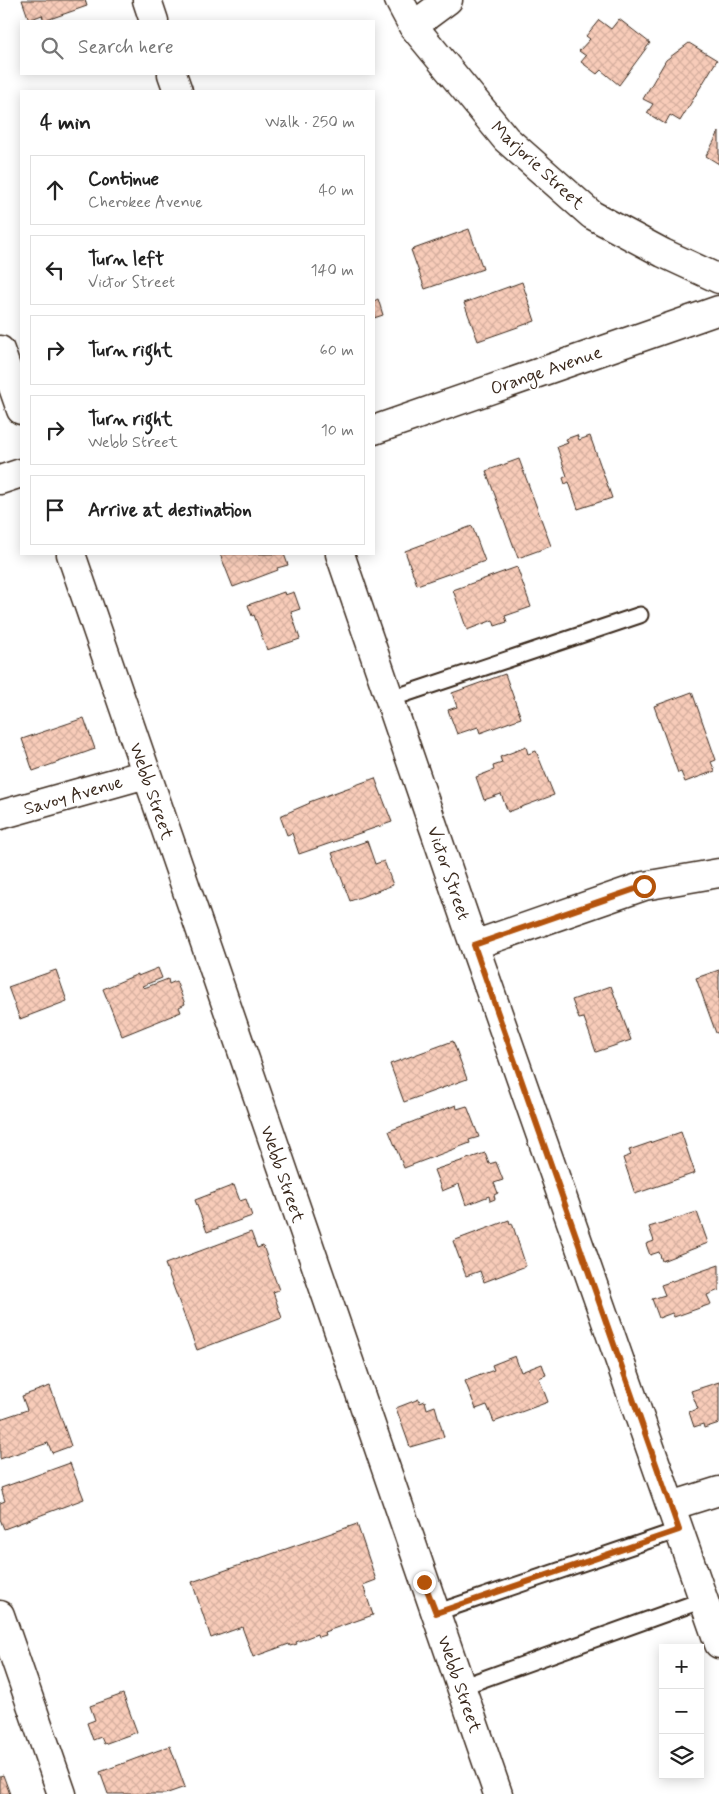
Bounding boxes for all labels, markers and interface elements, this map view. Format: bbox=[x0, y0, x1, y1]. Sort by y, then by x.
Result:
search box bbox=[20, 20, 375, 75]
icon: search bbox=[38, 34, 66, 62]
text: Search here bbox=[78, 35, 174, 60]
text: 4 min bbox=[40, 109, 91, 137]
text: Walk · 250 m bbox=[265, 112, 355, 133]
street label: Marjorie Street bbox=[485, 116, 590, 216]
text: Continue bbox=[88, 167, 159, 192]
icon: ahead bbox=[41, 176, 69, 204]
text: 40 m bbox=[318, 180, 354, 201]
text: Cherokee Avenue bbox=[88, 192, 203, 213]
text: Turn left bbox=[88, 247, 164, 272]
icon: left bbox=[41, 256, 69, 284]
text: 140 m bbox=[310, 260, 354, 281]
text: Victor Street bbox=[88, 272, 175, 293]
icon: right bbox=[41, 336, 69, 364]
text: Turn right bbox=[88, 338, 172, 363]
text: 60 m bbox=[320, 340, 354, 361]
street label: Orange Avenue bbox=[487, 341, 606, 402]
text: Turn right bbox=[88, 407, 172, 432]
icon: right bbox=[41, 416, 69, 444]
text: 10 m bbox=[321, 420, 354, 441]
text: Webb Street bbox=[88, 432, 178, 453]
icon: arrive bbox=[41, 496, 69, 524]
text: Arrive at destination bbox=[88, 498, 252, 523]
street label: Webb Street bbox=[123, 740, 179, 843]
street label: Savoy Avenue bbox=[21, 770, 126, 822]
street label: Victor Street bbox=[421, 823, 475, 924]
route start bbox=[633, 875, 656, 898]
street label: Webb Street bbox=[254, 1123, 310, 1226]
route end bbox=[413, 1571, 436, 1594]
street label: Webb Street bbox=[431, 1633, 487, 1736]
map controls bbox=[659, 1644, 704, 1779]
button: + bbox=[659, 1644, 704, 1689]
button: − bbox=[659, 1689, 704, 1734]
button: layers bbox=[659, 1734, 704, 1779]

